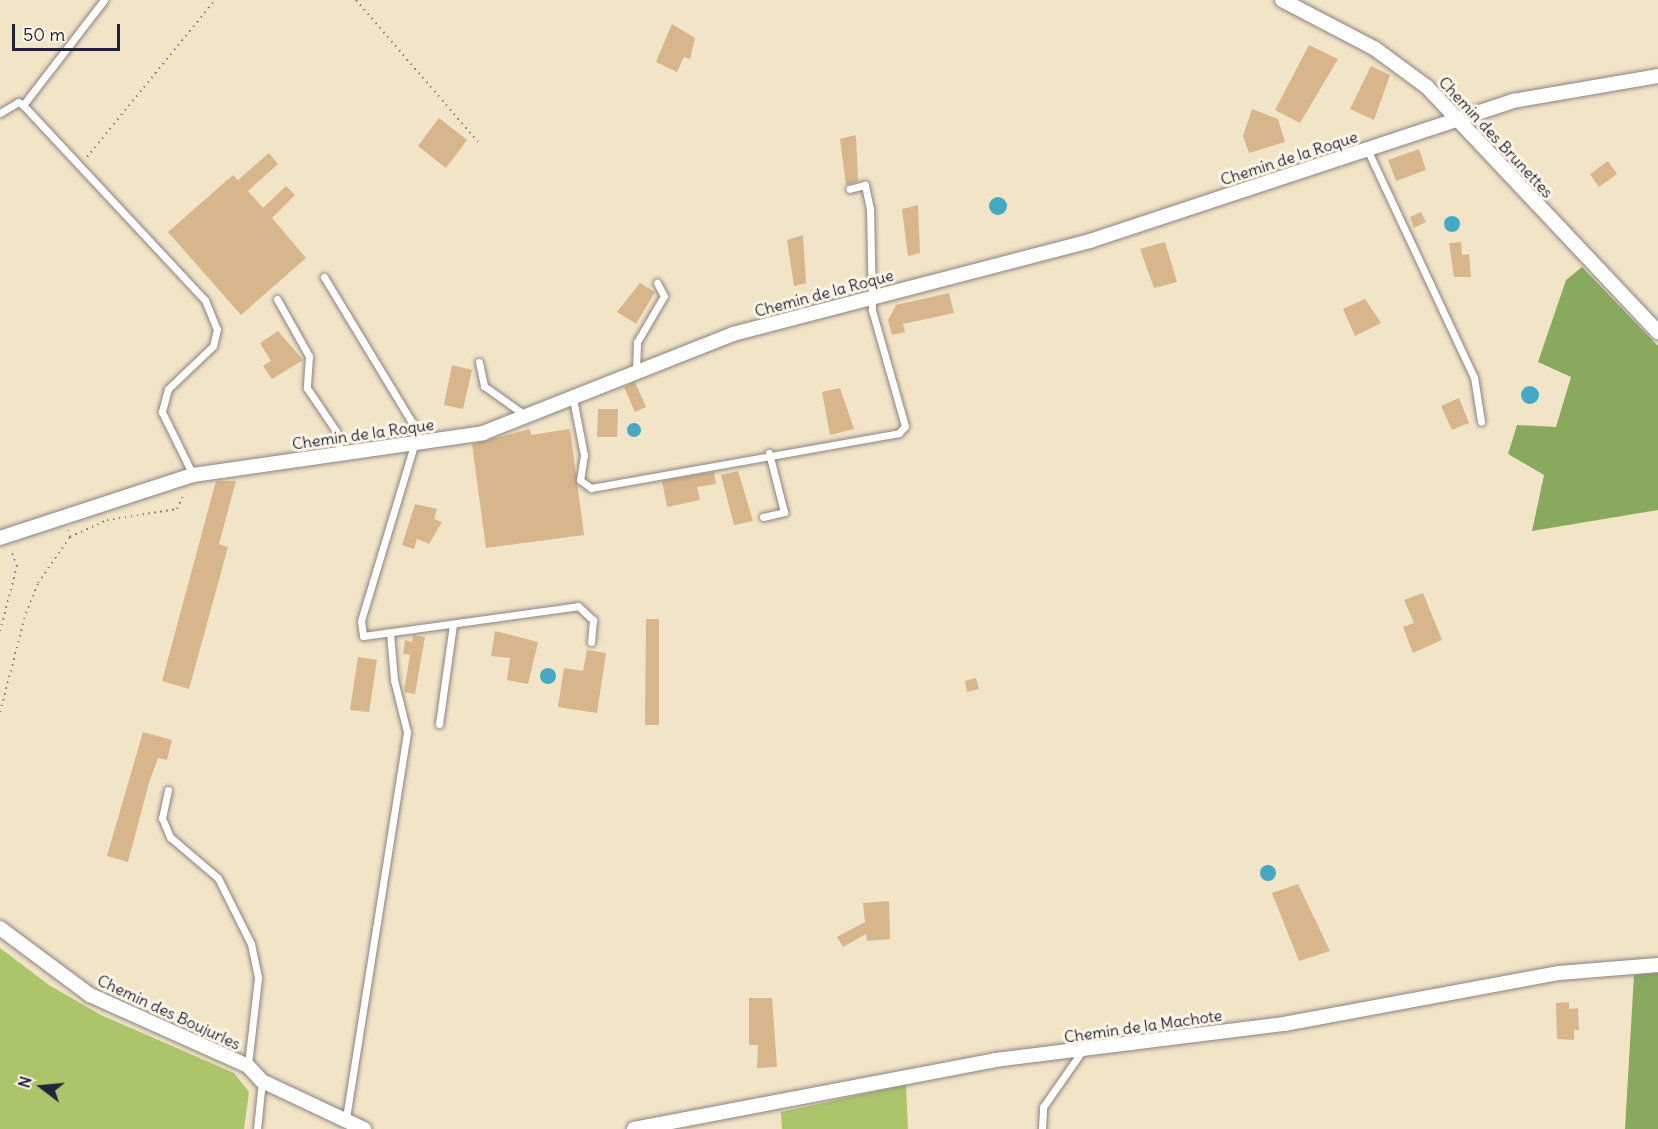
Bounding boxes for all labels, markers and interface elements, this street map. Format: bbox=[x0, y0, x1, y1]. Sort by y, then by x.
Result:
scale bar bbox=[15, 12, 123, 50]
text: 50 m bbox=[23, 23, 65, 46]
street label: Chemin des Brunettes bbox=[1435, 72, 1557, 202]
street label: Chemin de la Roque bbox=[1218, 127, 1360, 189]
street label: Chemin de la Roque bbox=[752, 265, 896, 321]
street label: Chemin de la Roque bbox=[291, 415, 435, 453]
street label: Chemin des Boujurles bbox=[94, 970, 244, 1054]
street label: Chemin de la Machote bbox=[1063, 1005, 1223, 1047]
north arrow bbox=[12, 1057, 72, 1117]
text: N bbox=[14, 1074, 36, 1090]

